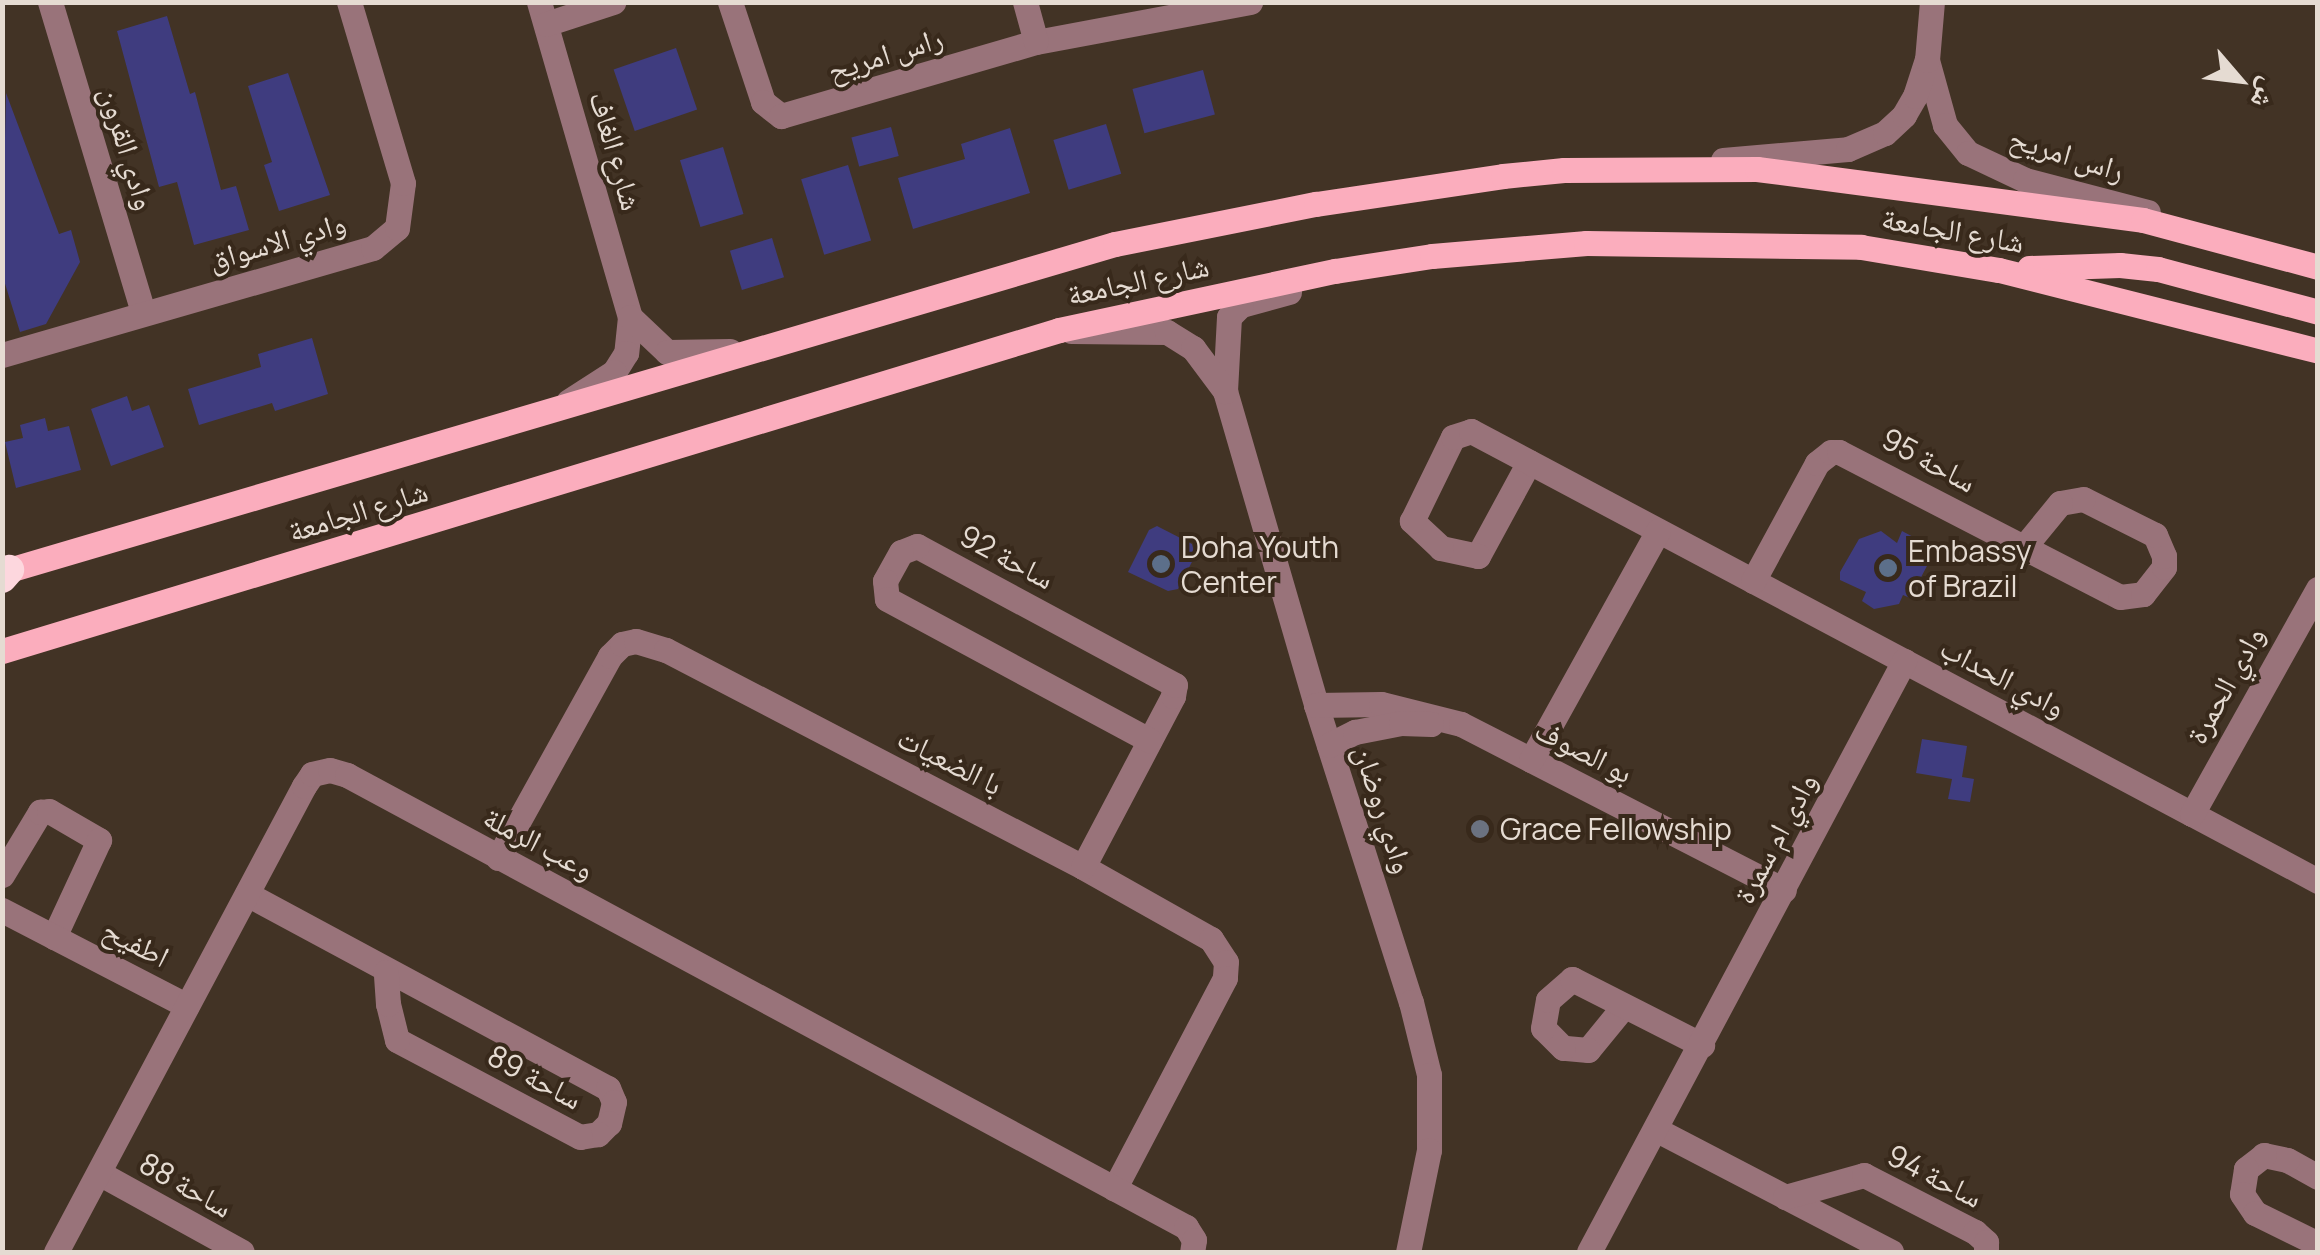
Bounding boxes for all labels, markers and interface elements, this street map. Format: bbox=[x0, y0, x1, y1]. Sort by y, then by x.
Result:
street label: راس امريح bbox=[823, 19, 947, 89]
north arrow bbox=[2190, 30, 2290, 130]
text: ش bbox=[2243, 72, 2290, 116]
street label: وادي القرون bbox=[92, 82, 164, 214]
street label: شارع الغاف bbox=[582, 87, 650, 215]
street label: راس امريح bbox=[2005, 119, 2129, 189]
street label: شارع الجامعة bbox=[1879, 200, 2027, 260]
street label: وادي الاسواق bbox=[204, 204, 350, 278]
street label: شارع الجامعة bbox=[1064, 247, 1212, 313]
street label: ساحة 95 bbox=[1876, 420, 1982, 500]
street label: شارع الجامعة bbox=[284, 473, 432, 549]
street label: ساحة 92 bbox=[954, 517, 1060, 597]
place label: Doha Youth Center bbox=[1181, 529, 1339, 600]
place label: Embassy of Brazil bbox=[1908, 533, 2032, 604]
marker: Doha Youth Center bbox=[1150, 553, 1172, 575]
marker: Embassy of Brazil bbox=[1877, 557, 1899, 579]
street label: وادي الحمرة bbox=[2178, 620, 2272, 750]
street label: وادي الحداب bbox=[1934, 629, 2072, 725]
street label: بو الصوف bbox=[1529, 711, 1639, 791]
street label: با الضعيات bbox=[892, 719, 1008, 803]
street label: وادي روضان bbox=[1346, 740, 1422, 878]
street label: وادي ام سمرة bbox=[1726, 767, 1824, 909]
street label: وعب الرملة bbox=[478, 799, 600, 887]
place label: Grace Fellowship bbox=[1500, 811, 1732, 847]
marker: Grace Fellowship bbox=[1469, 818, 1491, 840]
street label: اطفيح bbox=[97, 911, 175, 975]
street label: ساحة 89 bbox=[482, 1037, 588, 1117]
street label: ساحة 94 bbox=[1881, 1137, 1989, 1215]
street label: ساحة 88 bbox=[133, 1145, 239, 1225]

